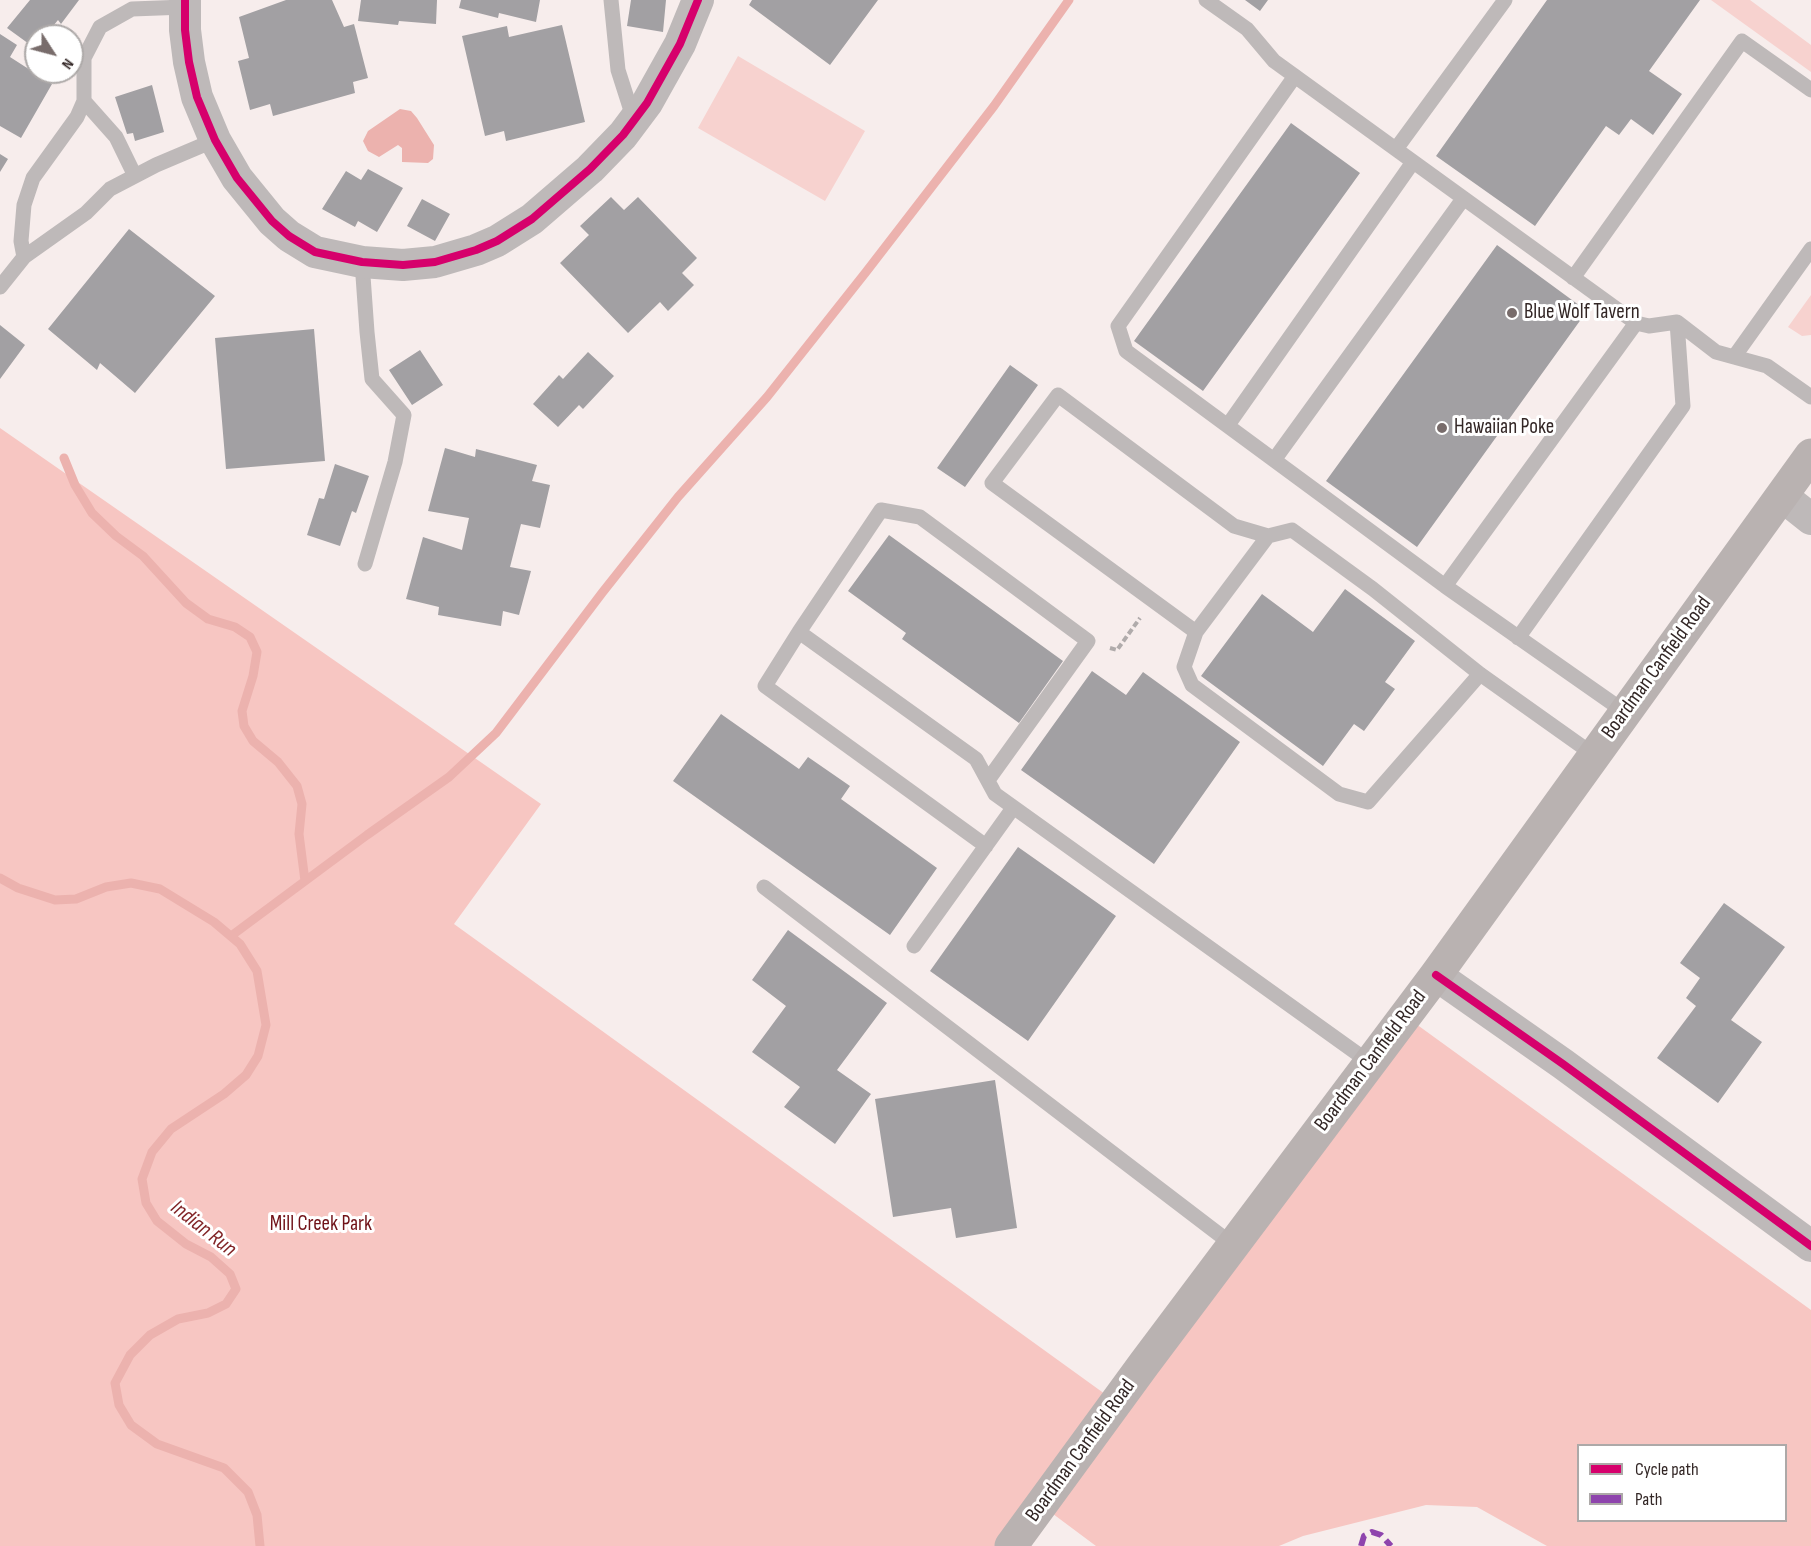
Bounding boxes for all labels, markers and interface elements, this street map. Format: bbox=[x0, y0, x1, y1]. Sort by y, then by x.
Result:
north arrow bbox=[24, 24, 84, 84]
text: N bbox=[57, 55, 78, 73]
place label: Blue Wolf Tavern bbox=[1524, 300, 1640, 326]
marker: Blue Wolf Tavern bbox=[1505, 306, 1519, 320]
place label: Hawaiian Poke bbox=[1454, 415, 1554, 441]
marker: Hawaiian Poke bbox=[1435, 421, 1449, 435]
street label: Boardman Canfield Road bbox=[1597, 592, 1717, 744]
street label: Boardman Canfield Road bbox=[1310, 986, 1432, 1136]
water label: Indian Run bbox=[165, 1195, 241, 1263]
park label: Mill Creek Park bbox=[270, 1212, 372, 1238]
street label: Boardman Canfield Road bbox=[1021, 1375, 1141, 1527]
legend bbox=[1577, 1444, 1787, 1522]
text: Cycle path bbox=[1635, 1459, 1699, 1480]
text: Path bbox=[1635, 1489, 1663, 1510]

